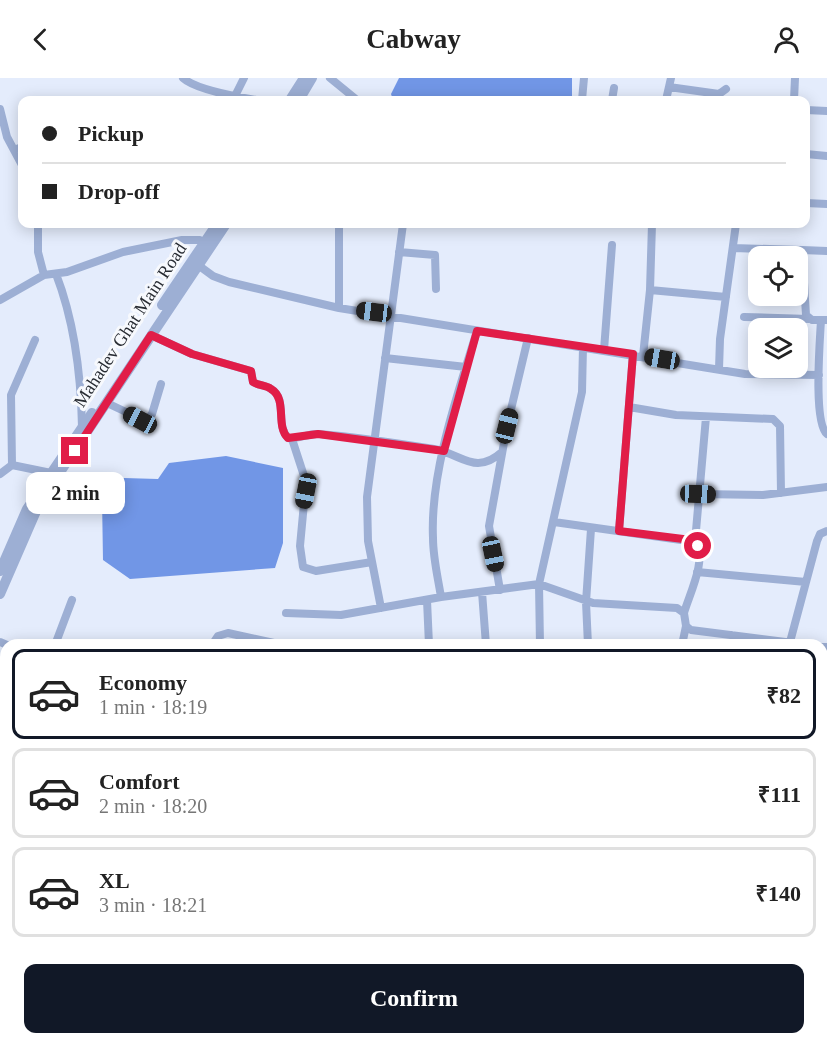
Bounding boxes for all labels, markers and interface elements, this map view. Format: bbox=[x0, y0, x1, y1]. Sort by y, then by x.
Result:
icon: back bbox=[24, 23, 57, 56]
icon: person bbox=[770, 23, 803, 56]
text: Cabway bbox=[366, 24, 461, 54]
text: Pickup bbox=[78, 121, 144, 146]
text: Drop-off bbox=[78, 179, 159, 204]
street label: Mahadev Ghat Main Road bbox=[69, 239, 191, 411]
map controls bbox=[748, 246, 808, 378]
button: locate bbox=[748, 246, 808, 306]
car bbox=[355, 301, 393, 323]
button: layers bbox=[748, 318, 808, 378]
car bbox=[643, 347, 681, 371]
car bbox=[120, 404, 160, 436]
car bbox=[494, 406, 520, 446]
route end bbox=[61, 437, 88, 464]
callout: 2 min bbox=[26, 472, 124, 514]
car bbox=[294, 472, 318, 510]
text: 2 min bbox=[51, 482, 100, 504]
car bbox=[680, 484, 716, 504]
route start bbox=[684, 532, 711, 559]
car bbox=[480, 535, 506, 573]
icon: car bbox=[27, 667, 81, 721]
text: Economy bbox=[99, 670, 187, 695]
text: ₹82 bbox=[766, 683, 801, 708]
text: 1 min · 18:19 bbox=[99, 696, 207, 718]
icon: car bbox=[27, 766, 81, 820]
text: Comfort bbox=[99, 769, 180, 794]
text: ₹111 bbox=[758, 782, 801, 807]
text: 2 min · 18:20 bbox=[99, 795, 207, 817]
icon: car bbox=[27, 865, 81, 919]
text: XL bbox=[99, 868, 130, 893]
text: ₹140 bbox=[755, 881, 801, 906]
text: 3 min · 18:21 bbox=[99, 894, 207, 916]
button: Confirm bbox=[24, 964, 804, 1033]

